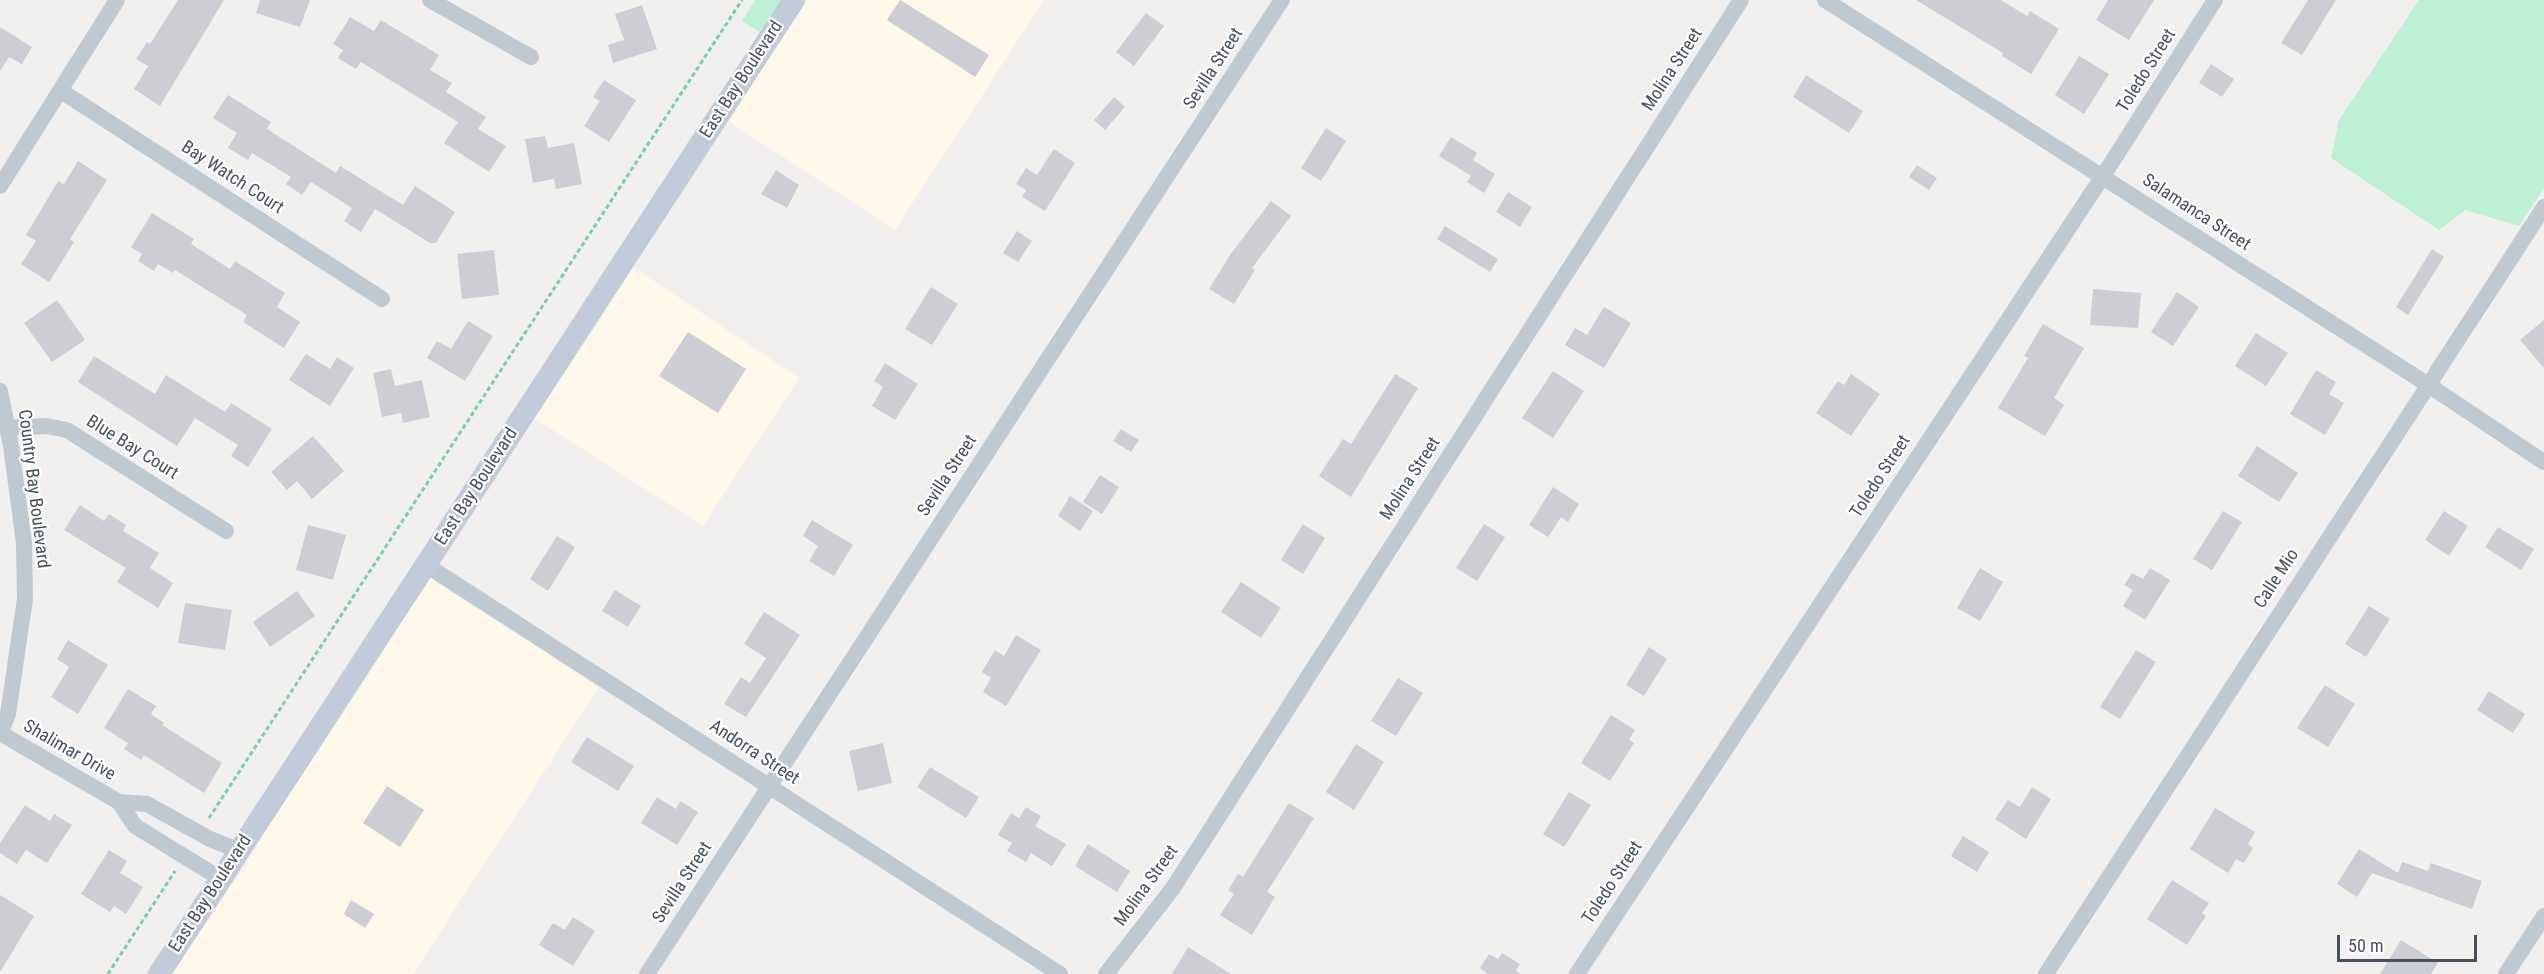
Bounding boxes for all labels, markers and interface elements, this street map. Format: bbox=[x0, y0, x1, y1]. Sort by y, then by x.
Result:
street label: East Bay Boulevard bbox=[696, 17, 788, 143]
street label: Sevilla Street bbox=[1180, 24, 1248, 114]
street label: Molina Street bbox=[1638, 24, 1708, 116]
street label: Toledo Street bbox=[2113, 25, 2181, 117]
street label: Bay Watch Court bbox=[177, 137, 287, 219]
street label: Salamanca Street bbox=[2138, 170, 2254, 256]
street label: Country Bay Boulevard bbox=[13, 408, 53, 570]
street label: Blue Bay Court bbox=[82, 411, 182, 485]
street label: East Bay Boulevard bbox=[431, 424, 523, 550]
street label: Sevilla Street bbox=[914, 431, 982, 521]
street label: Toledo Street bbox=[1846, 432, 1916, 522]
street label: Molina Street bbox=[1376, 433, 1446, 525]
street label: Calle Mio bbox=[2250, 545, 2304, 613]
street label: Shalimar Drive bbox=[19, 716, 119, 786]
street label: Andorra Street bbox=[705, 716, 803, 790]
street label: East Bay Boulevard bbox=[165, 831, 257, 957]
street label: Sevilla Street bbox=[649, 838, 717, 928]
street label: Toledo Street bbox=[1578, 838, 1648, 928]
street label: Molina Street bbox=[1110, 841, 1184, 931]
scale bar bbox=[2340, 923, 2480, 961]
text: 50 m bbox=[2348, 935, 2383, 956]

